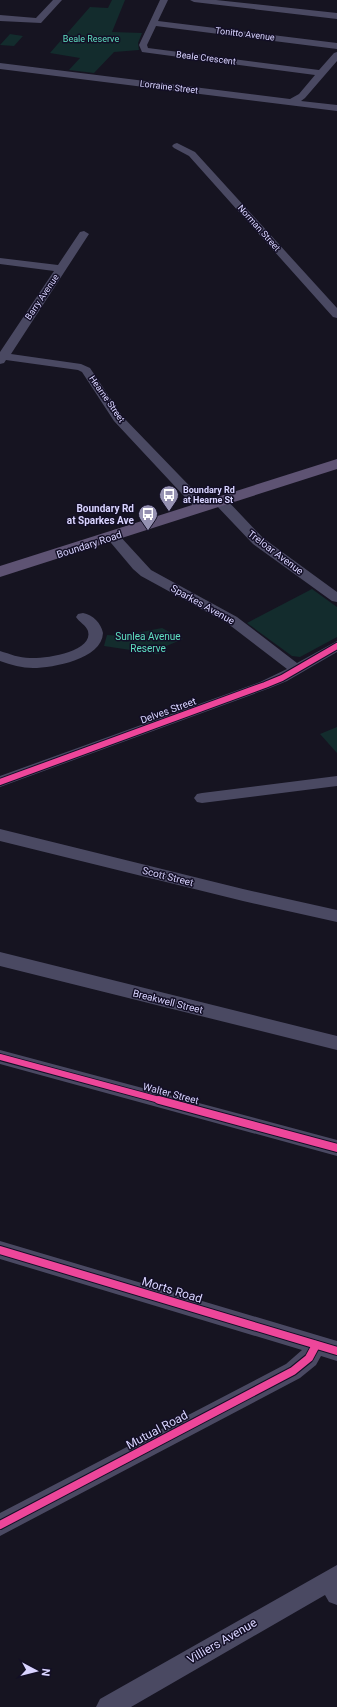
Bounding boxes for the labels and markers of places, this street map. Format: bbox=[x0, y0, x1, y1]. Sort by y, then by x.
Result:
bus stop icon: Boundary Rd at Hearne St bbox=[158, 484, 180, 512]
place label: Boundary Rd at Hearne St bbox=[183, 485, 235, 505]
place label: Boundary Rd at Sparkes Ave bbox=[67, 503, 135, 526]
bus stop icon: Boundary Rd at Sparkes Ave bbox=[137, 503, 159, 531]

